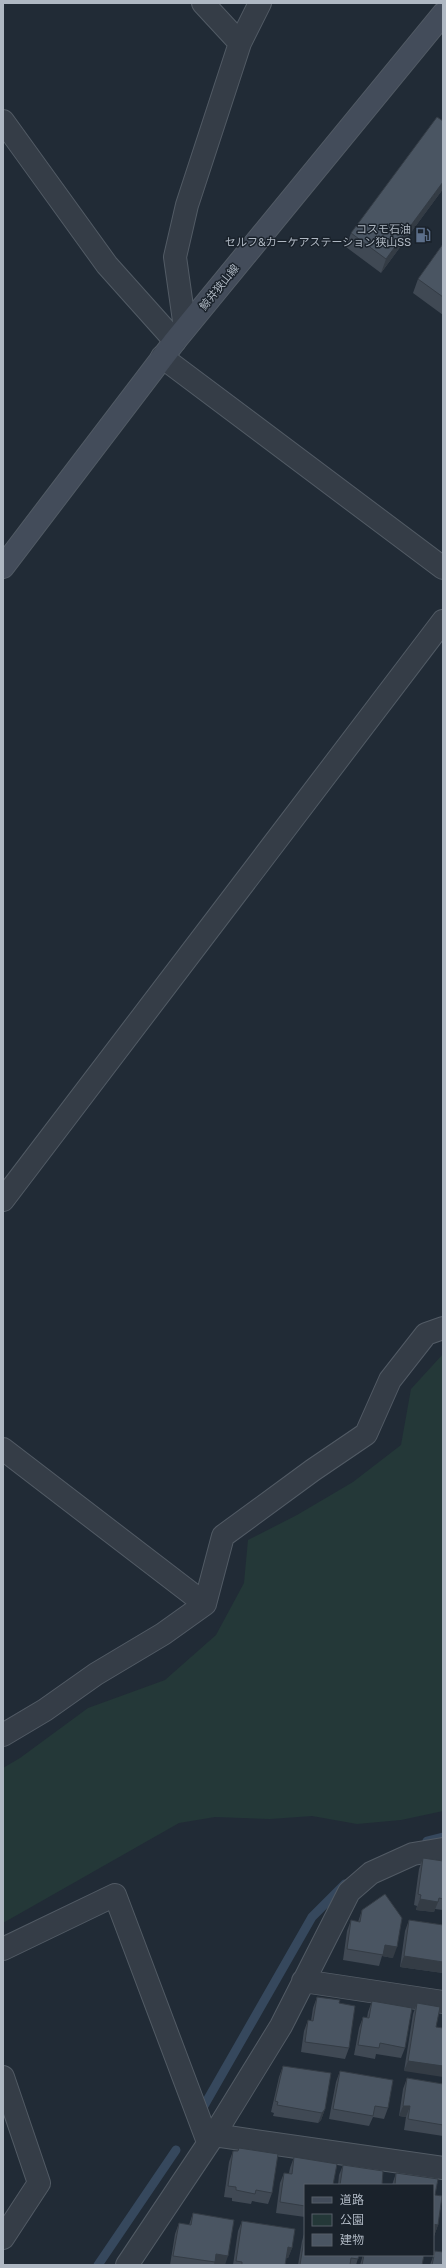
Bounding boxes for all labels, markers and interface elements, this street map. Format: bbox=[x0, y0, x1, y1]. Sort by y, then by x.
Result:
place label: コスモ石油 セルフ&カーケアステーション狭山SS bbox=[225, 223, 411, 249]
fuel station icon: コスモ石油 セルフ&カーケアステーション狭山SS bbox=[414, 226, 432, 244]
street label: 鯨井狭山線 bbox=[197, 262, 242, 313]
legend bbox=[304, 2184, 434, 2256]
text: 道路 bbox=[340, 2193, 364, 2207]
text: 公園 bbox=[340, 2213, 364, 2227]
text: 建物 bbox=[340, 2233, 364, 2247]

